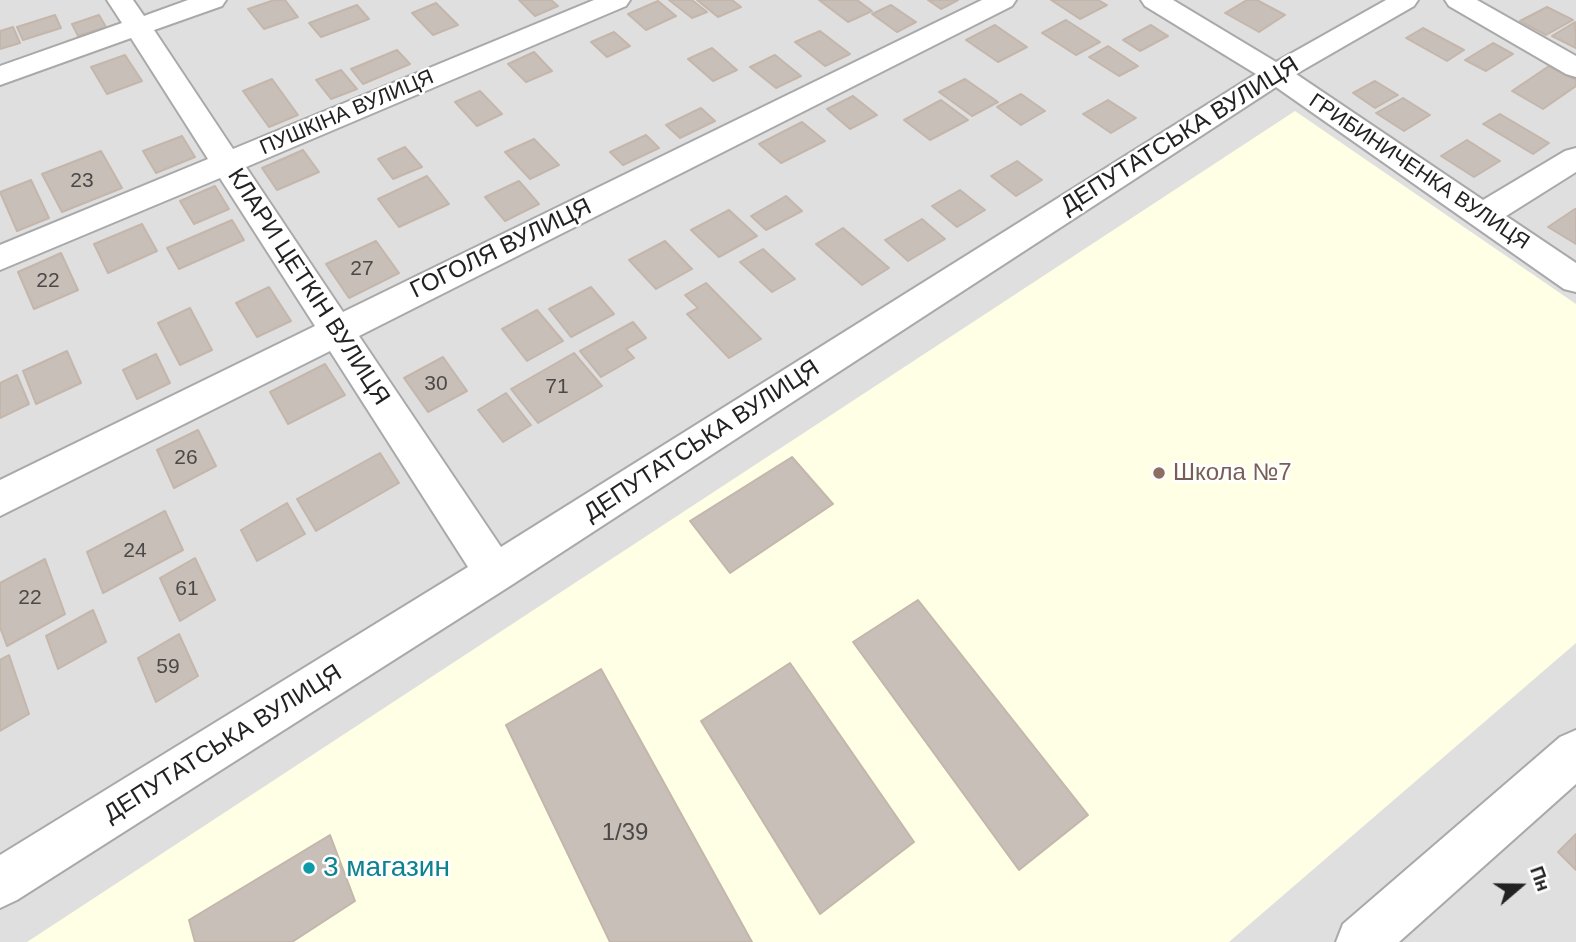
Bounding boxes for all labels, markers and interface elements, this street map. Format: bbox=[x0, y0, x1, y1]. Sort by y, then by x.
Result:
street label: ДЕПУТАТСЬКА ВУЛИЦЯ bbox=[1056, 51, 1304, 221]
street label: ПУШКІНА ВУЛИЦЯ bbox=[256, 65, 438, 161]
street label: ГРИБИНИЧЕНКА ВУЛИЦЯ bbox=[1304, 89, 1534, 255]
street label: КЛАРИ ЦЕТКІН ВУЛИЦЯ bbox=[221, 163, 395, 411]
house number: 23 bbox=[70, 168, 94, 194]
street label: ГОГОЛЯ ВУЛИЦЯ bbox=[406, 193, 596, 305]
house number: 27 bbox=[350, 256, 374, 282]
house number: 22 bbox=[36, 268, 60, 294]
street label: ДЕПУТАТСЬКА ВУЛИЦЯ bbox=[579, 354, 825, 528]
house number: 30 bbox=[424, 371, 448, 397]
house number: 71 bbox=[545, 374, 569, 400]
house number: 26 bbox=[174, 445, 198, 471]
place label: Школа №7 bbox=[1173, 459, 1292, 487]
marker: Школа №7 bbox=[1151, 465, 1167, 481]
house number: 24 bbox=[123, 538, 147, 564]
house number: 61 bbox=[175, 576, 199, 602]
house number: 22 bbox=[18, 585, 42, 611]
house number: 59 bbox=[156, 654, 180, 680]
street label: ДЕПУТАТСЬКА ВУЛИЦЯ bbox=[99, 659, 347, 829]
house number: 1/39 bbox=[602, 819, 648, 847]
place label: 3 магазин bbox=[323, 851, 450, 885]
north arrow bbox=[1485, 851, 1555, 921]
marker: 3 магазин bbox=[301, 860, 317, 876]
text: Пн bbox=[1526, 863, 1554, 894]

